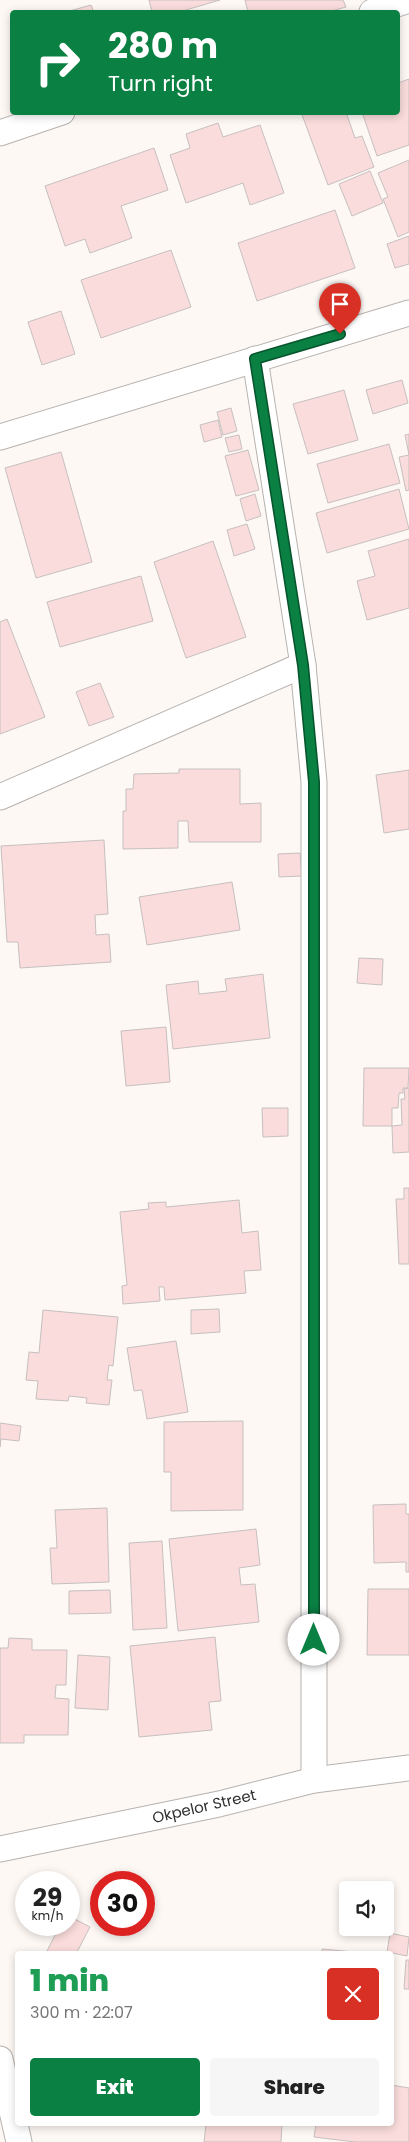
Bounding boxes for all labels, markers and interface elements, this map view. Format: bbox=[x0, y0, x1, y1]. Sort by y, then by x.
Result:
text: 280 m bbox=[108, 21, 218, 70]
icon: right bbox=[25, 30, 90, 95]
text: Turn right bbox=[108, 68, 213, 99]
pin bbox=[319, 283, 361, 334]
icon: arrive bbox=[326, 290, 354, 318]
position arrow bbox=[287, 1613, 339, 1665]
street label: Okpelor Street bbox=[150, 1784, 258, 1828]
speed limit sign: 30 bbox=[90, 1871, 155, 1936]
text: 29 bbox=[33, 1880, 62, 1915]
map controls bbox=[339, 1881, 394, 1936]
button: sound bbox=[339, 1881, 394, 1936]
text: km/h bbox=[32, 1907, 63, 1924]
text: 1 min bbox=[30, 1959, 109, 2002]
button: close bbox=[327, 1968, 379, 2020]
text: 300 m · 22:07 bbox=[30, 2001, 133, 2024]
button: Exit bbox=[30, 2058, 200, 2116]
button: Share bbox=[210, 2058, 379, 2116]

